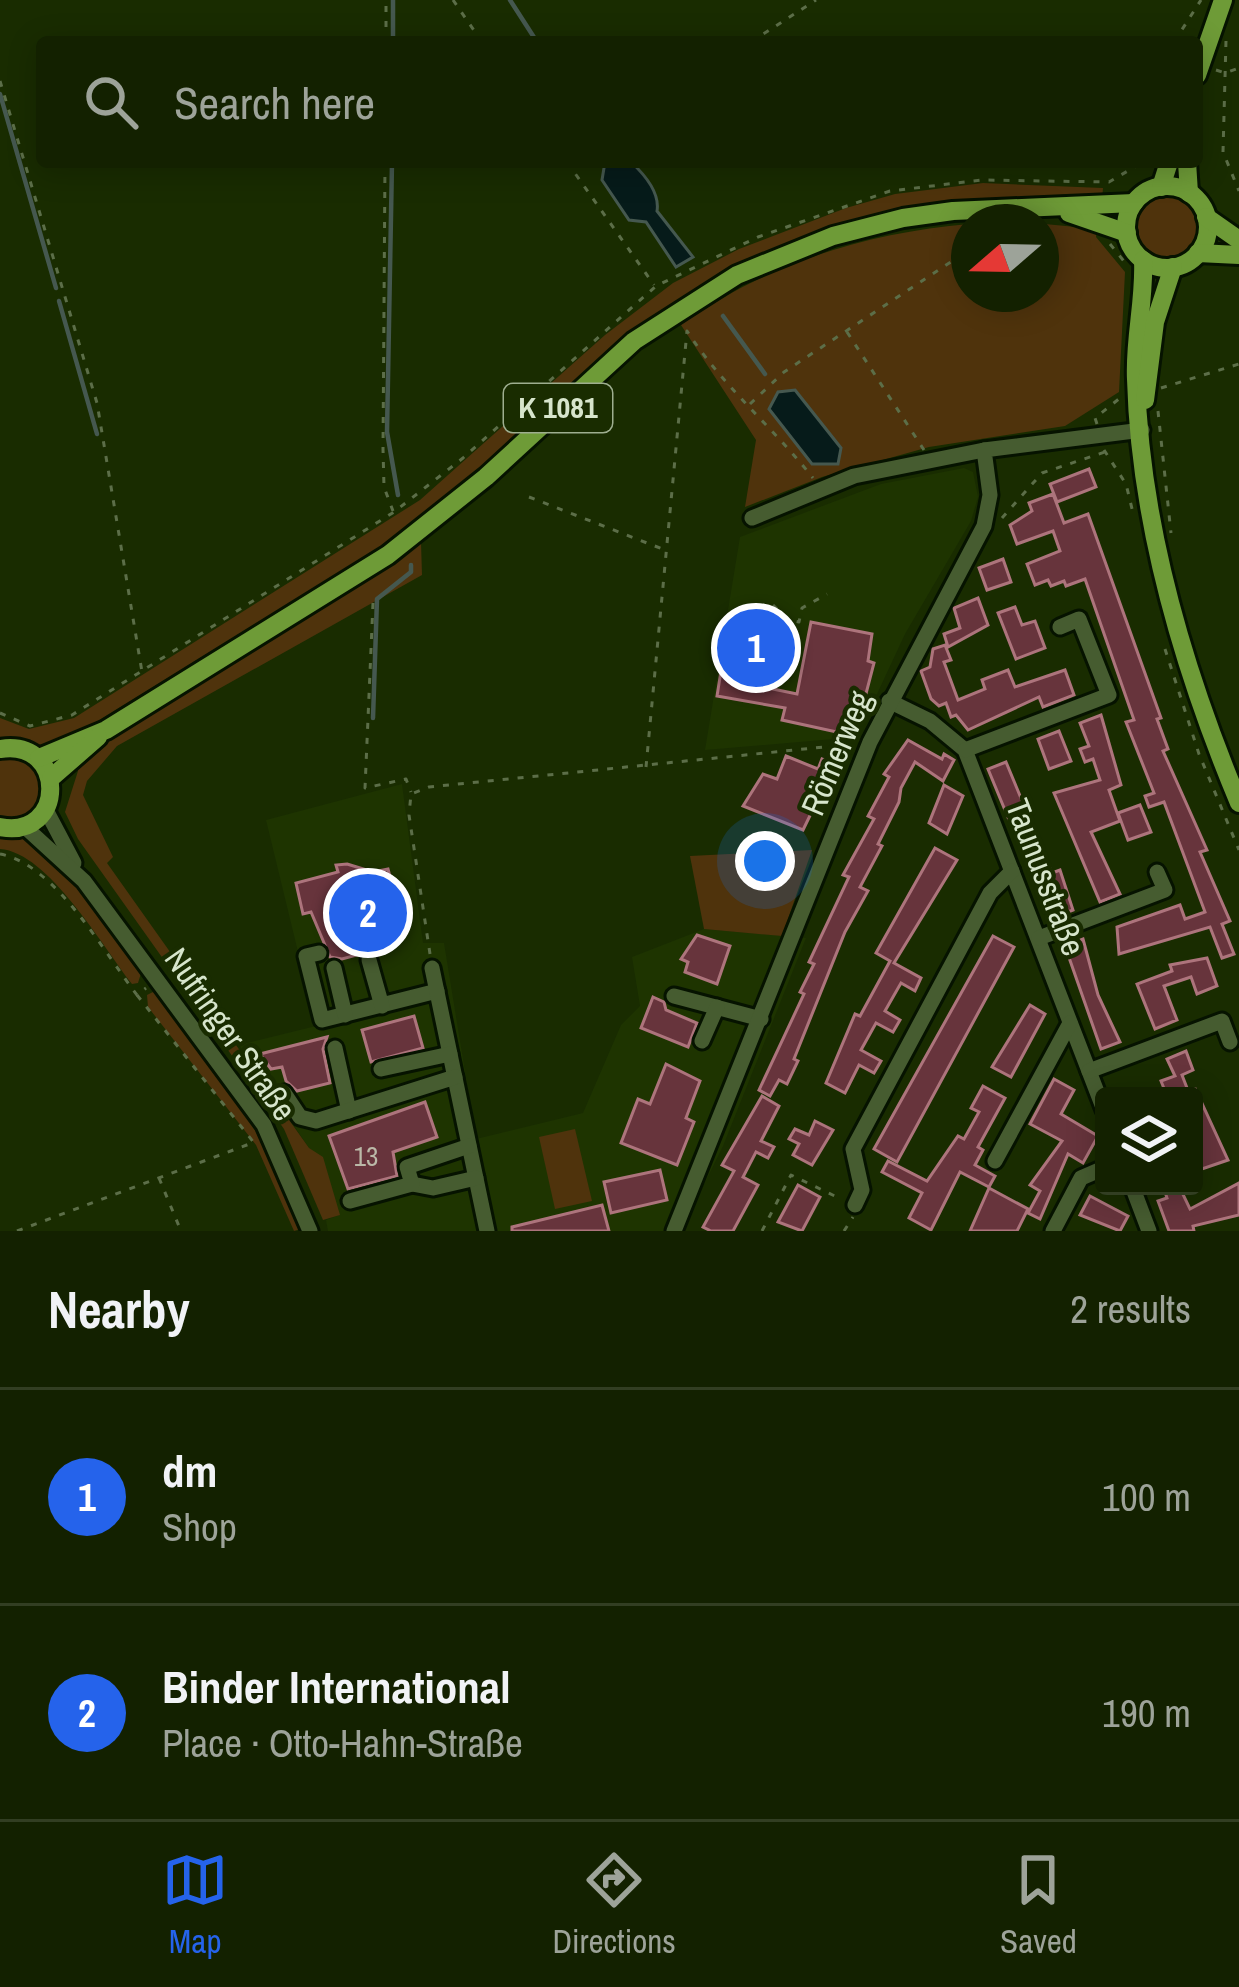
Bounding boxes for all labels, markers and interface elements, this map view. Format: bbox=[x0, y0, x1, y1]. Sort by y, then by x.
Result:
search box bbox=[36, 36, 1203, 168]
icon: search bbox=[78, 69, 144, 135]
text: Search here bbox=[174, 72, 375, 133]
north arrow bbox=[951, 204, 1059, 312]
road number: K 1081 bbox=[504, 384, 612, 432]
pin: 1 bbox=[717, 603, 795, 693]
street label: Römerweg bbox=[790, 684, 882, 822]
street label: Taunusstraße bbox=[996, 792, 1096, 962]
your location bbox=[735, 831, 795, 891]
pin: 2 bbox=[329, 868, 407, 958]
street label: Nufringer Straße bbox=[155, 939, 307, 1129]
map controls bbox=[1095, 1087, 1203, 1195]
button: layers bbox=[1095, 1087, 1203, 1195]
house number: 13 bbox=[354, 1138, 378, 1174]
text: Nearby bbox=[48, 1275, 190, 1344]
text: 2 results bbox=[1070, 1283, 1191, 1335]
text: dm bbox=[162, 1440, 217, 1501]
text: 1 bbox=[78, 1471, 96, 1523]
text: 100 m bbox=[1102, 1471, 1191, 1523]
text: Shop bbox=[162, 1501, 237, 1553]
text: Binder International bbox=[162, 1656, 511, 1717]
text: 2 bbox=[78, 1687, 96, 1739]
text: 190 m bbox=[1102, 1687, 1191, 1739]
text: Place · Otto-Hahn-Straße bbox=[162, 1717, 523, 1769]
tab: Map bbox=[162, 1847, 228, 1963]
tab: Directions bbox=[552, 1847, 676, 1963]
tab: Saved bbox=[1000, 1847, 1077, 1963]

